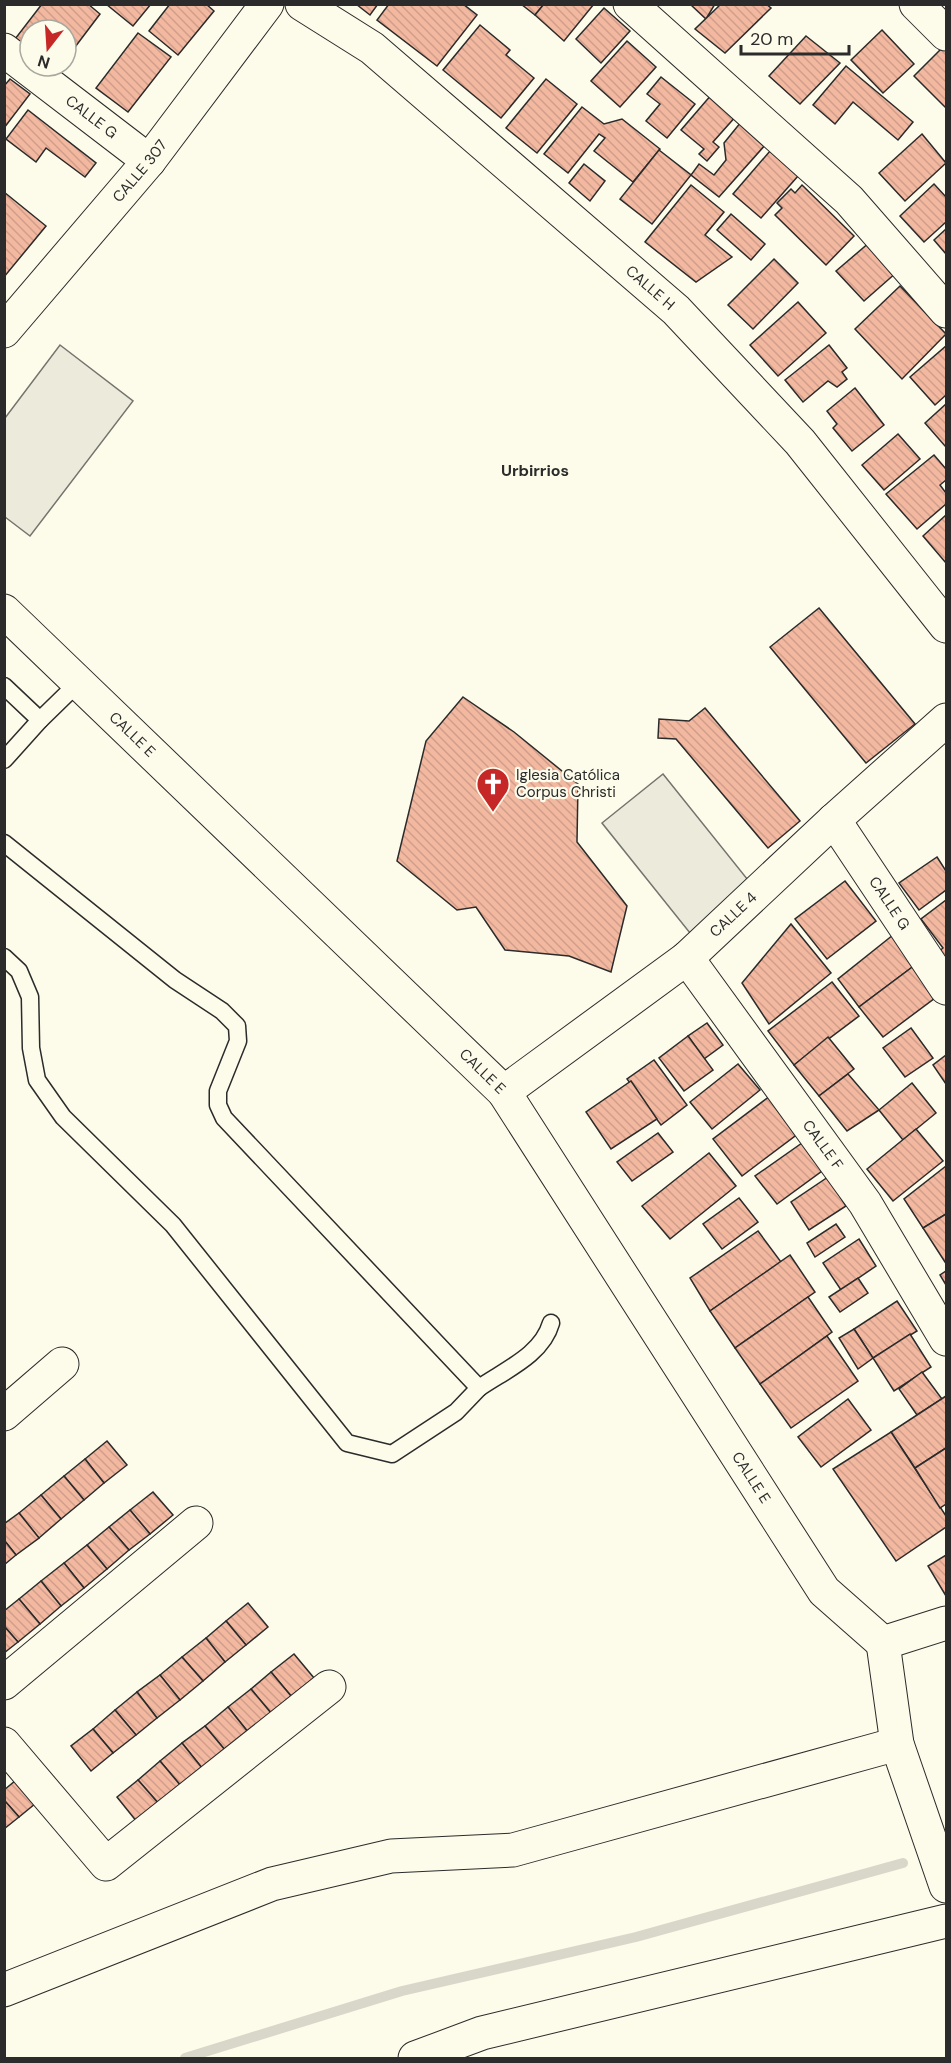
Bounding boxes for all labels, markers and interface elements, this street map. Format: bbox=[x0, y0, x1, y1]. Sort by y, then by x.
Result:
north arrow bbox=[18, 18, 78, 78]
scale bar bbox=[741, 18, 849, 56]
text: 20 m bbox=[750, 27, 793, 51]
text: N bbox=[35, 50, 52, 74]
street label: CALLE G bbox=[61, 91, 121, 143]
street label: CALLE 307 bbox=[108, 135, 172, 207]
street label: CALLE H bbox=[621, 261, 679, 315]
district label: Urbirrios bbox=[501, 460, 569, 481]
street label: CALLE E bbox=[105, 707, 160, 761]
place label: Iglesia Católica Corpus Christi bbox=[516, 765, 620, 802]
church icon: Iglesia Católica Corpus Christi bbox=[475, 766, 511, 813]
street label: CALLE G bbox=[864, 873, 914, 934]
street label: CALLE 4 bbox=[705, 888, 761, 942]
street label: CALLE E bbox=[455, 1044, 510, 1098]
street label: CALLE F bbox=[798, 1116, 848, 1174]
street label: CALLE E bbox=[727, 1448, 775, 1507]

